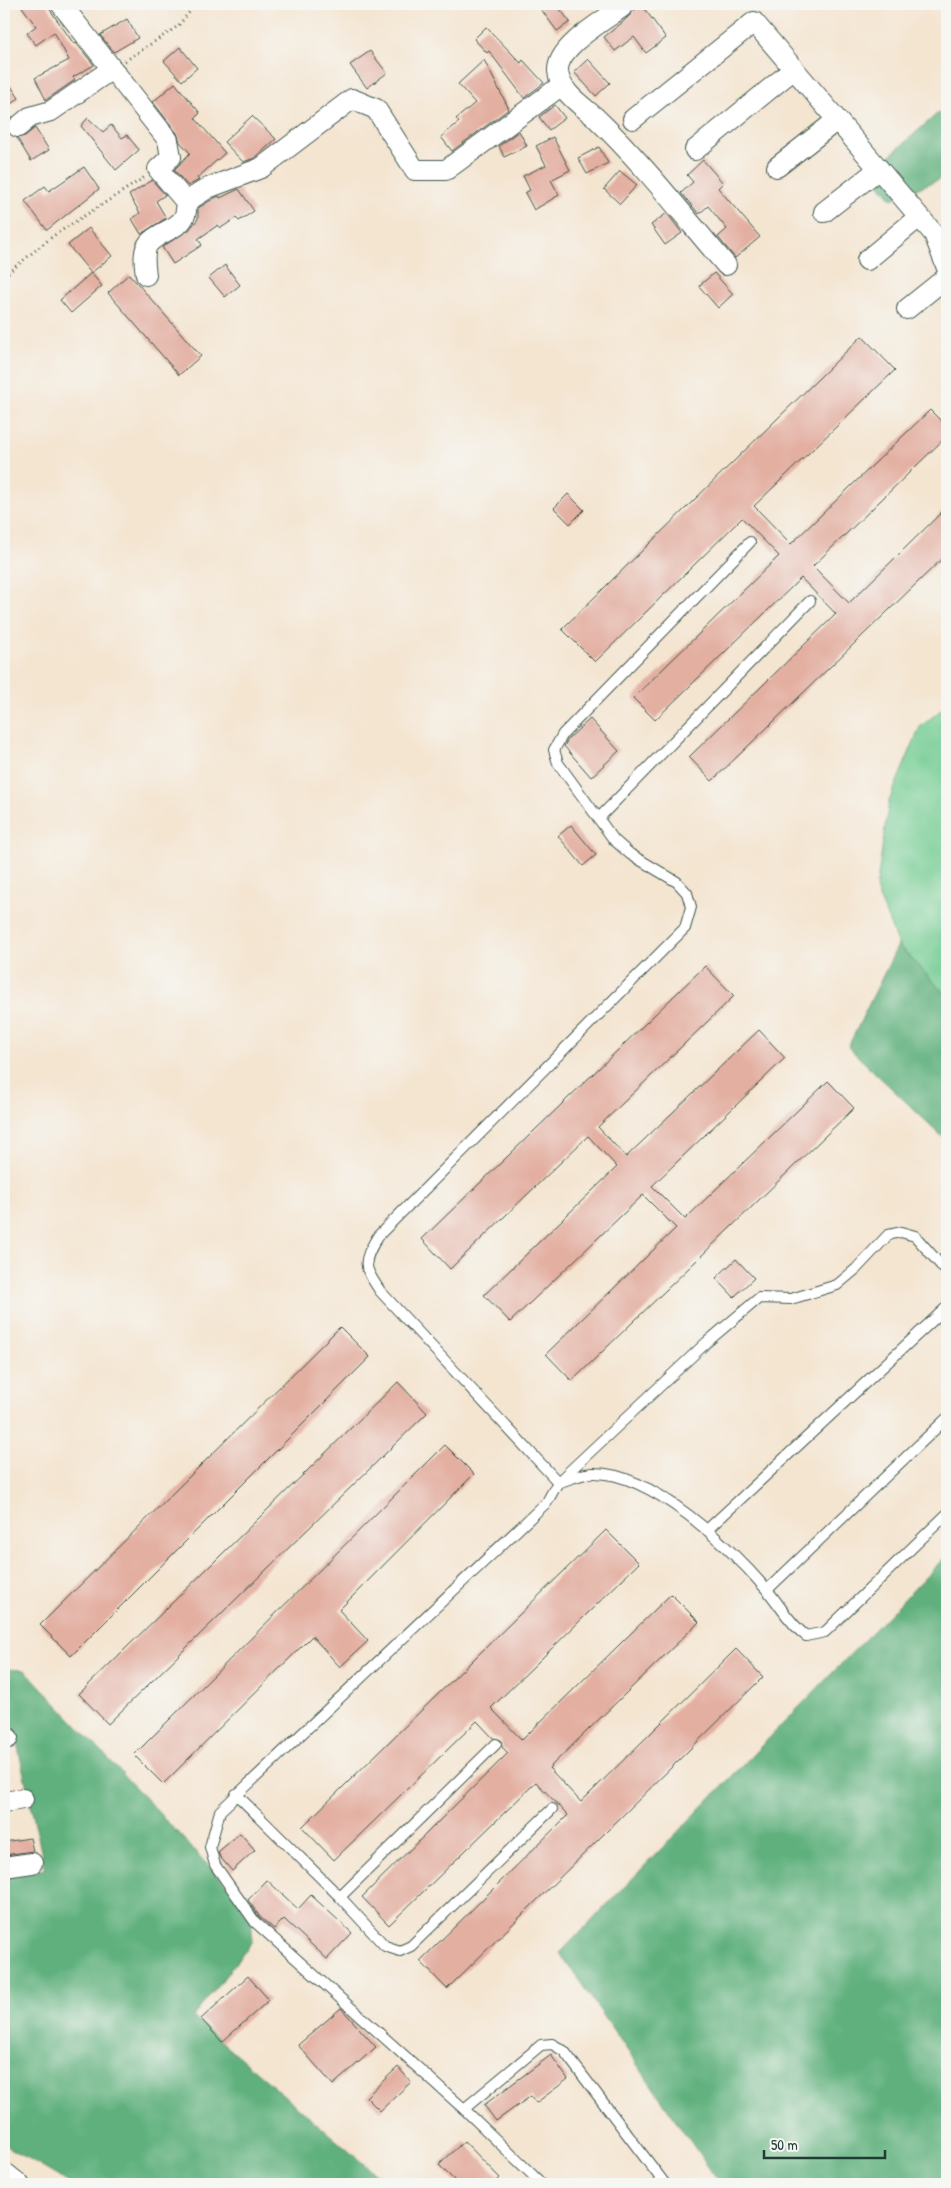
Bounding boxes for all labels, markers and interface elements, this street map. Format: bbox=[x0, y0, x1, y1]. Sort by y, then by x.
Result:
scale bar bbox=[764, 2128, 885, 2160]
text: 50 m bbox=[771, 2134, 798, 2155]

